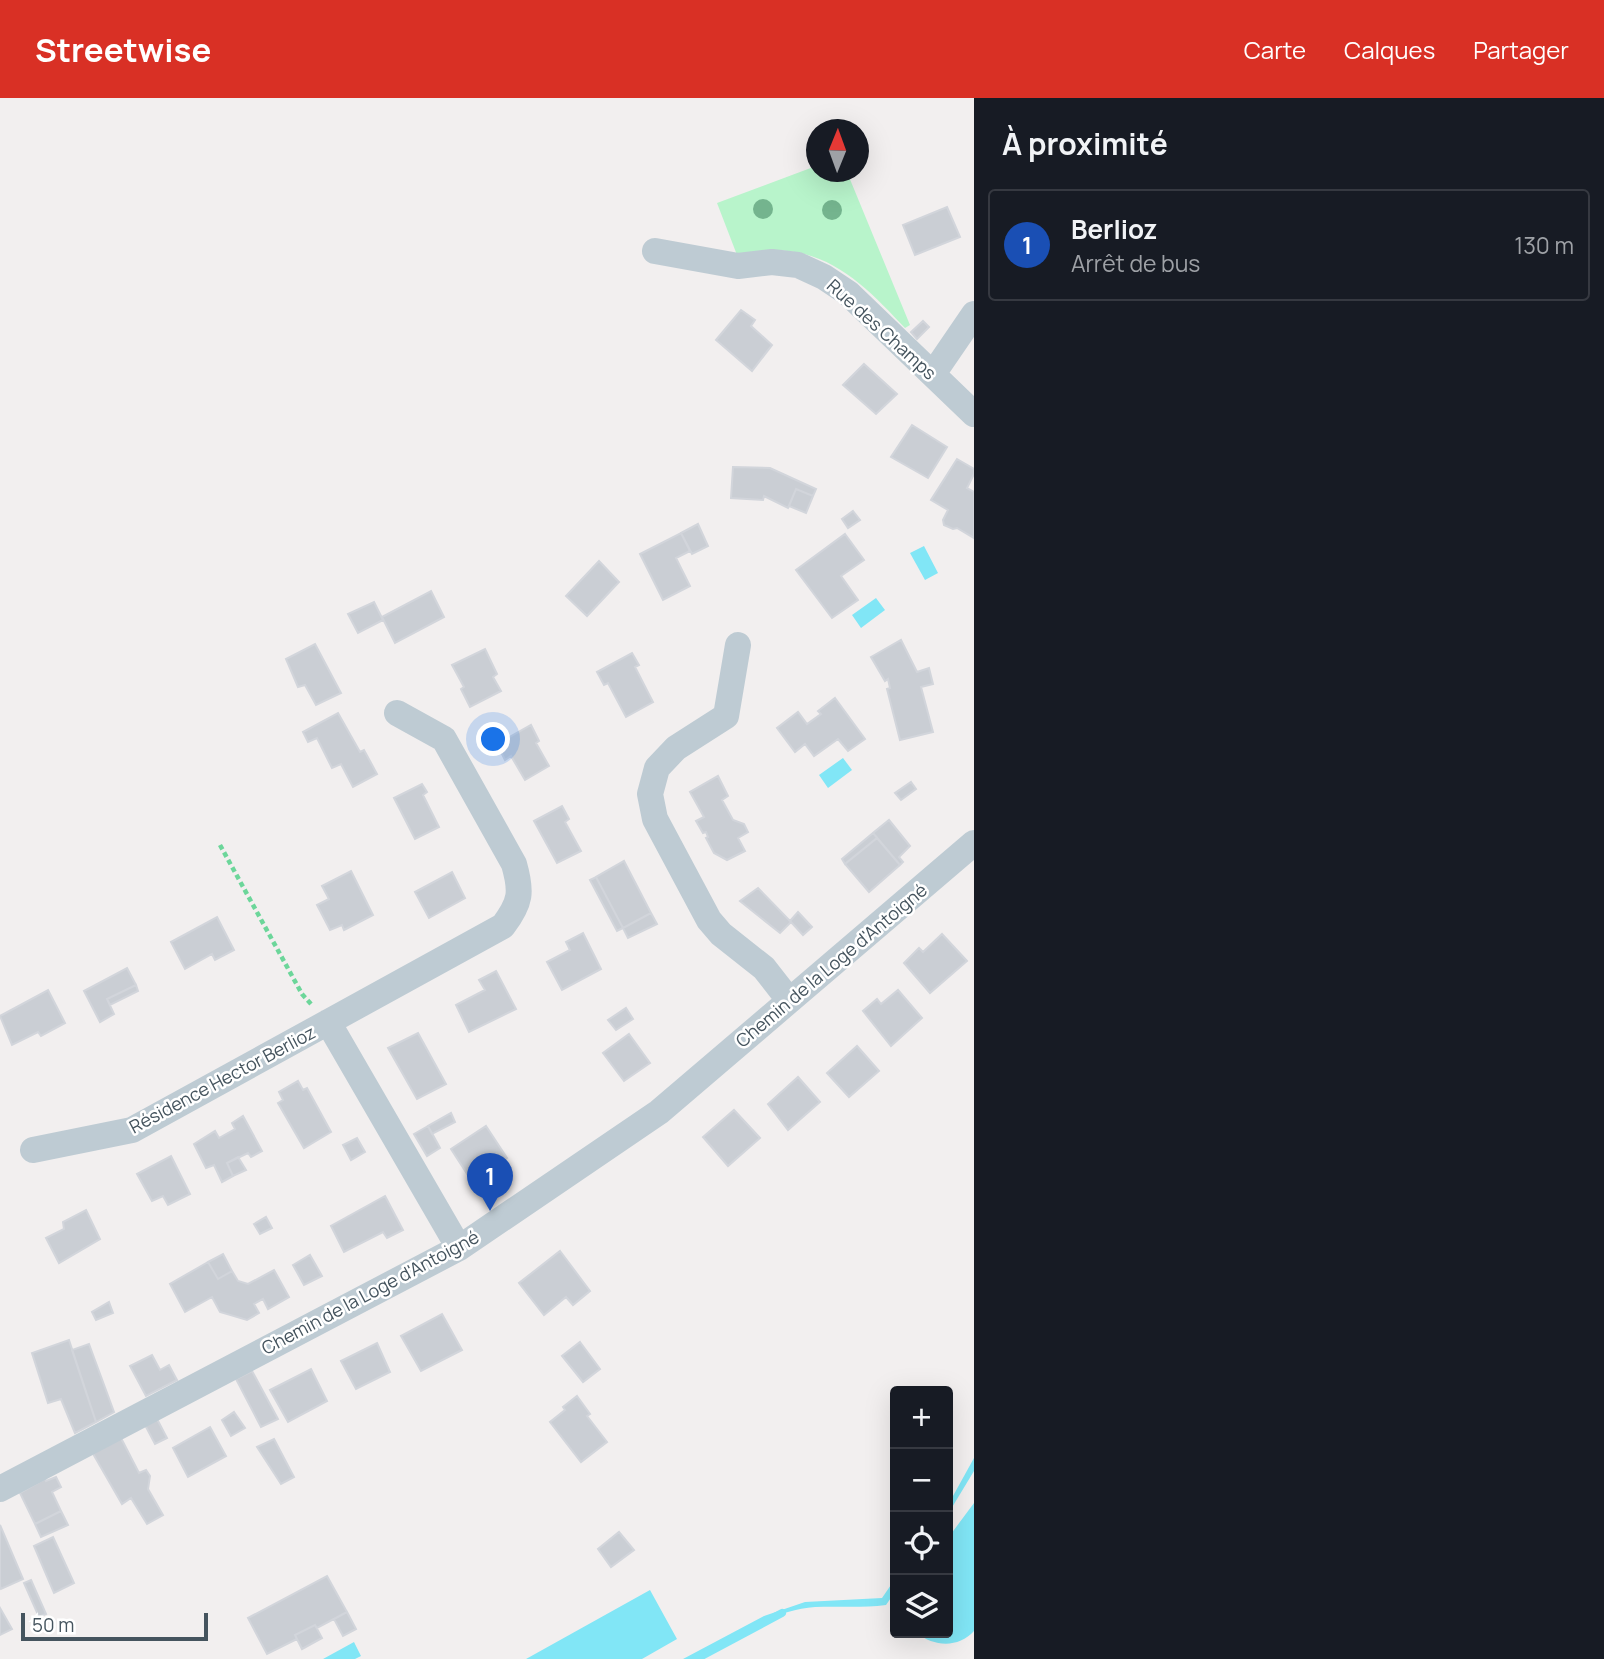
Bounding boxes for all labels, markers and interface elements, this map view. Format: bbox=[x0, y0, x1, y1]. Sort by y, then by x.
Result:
text: Streetwise bbox=[35, 27, 211, 72]
text: Carte bbox=[1244, 33, 1306, 66]
text: Calques bbox=[1344, 33, 1435, 66]
text: Partager bbox=[1473, 33, 1569, 66]
north arrow bbox=[806, 119, 869, 182]
text: À proximité bbox=[1002, 123, 1168, 164]
text: Berlioz bbox=[1071, 211, 1157, 247]
text: 1 bbox=[1022, 229, 1032, 261]
text: 130 m bbox=[1514, 229, 1574, 261]
text: Arrêt de bus bbox=[1071, 247, 1200, 279]
street label: Rue des Champs bbox=[822, 273, 942, 385]
your location bbox=[476, 722, 510, 756]
street label: Chemin de la Loge d'Antoigné bbox=[730, 878, 932, 1052]
street label: Résidence Hector Berlioz bbox=[125, 1020, 319, 1138]
pin: 1 bbox=[467, 1153, 513, 1211]
street label: Chemin de la Loge d'Antoigné bbox=[257, 1224, 483, 1360]
map controls bbox=[890, 1386, 953, 1638]
button: + bbox=[890, 1386, 953, 1449]
button: − bbox=[890, 1449, 953, 1512]
button: locate bbox=[890, 1512, 953, 1575]
button: layers bbox=[890, 1575, 953, 1638]
scale bar bbox=[21, 1610, 208, 1642]
text: 50 m bbox=[32, 1612, 74, 1638]

